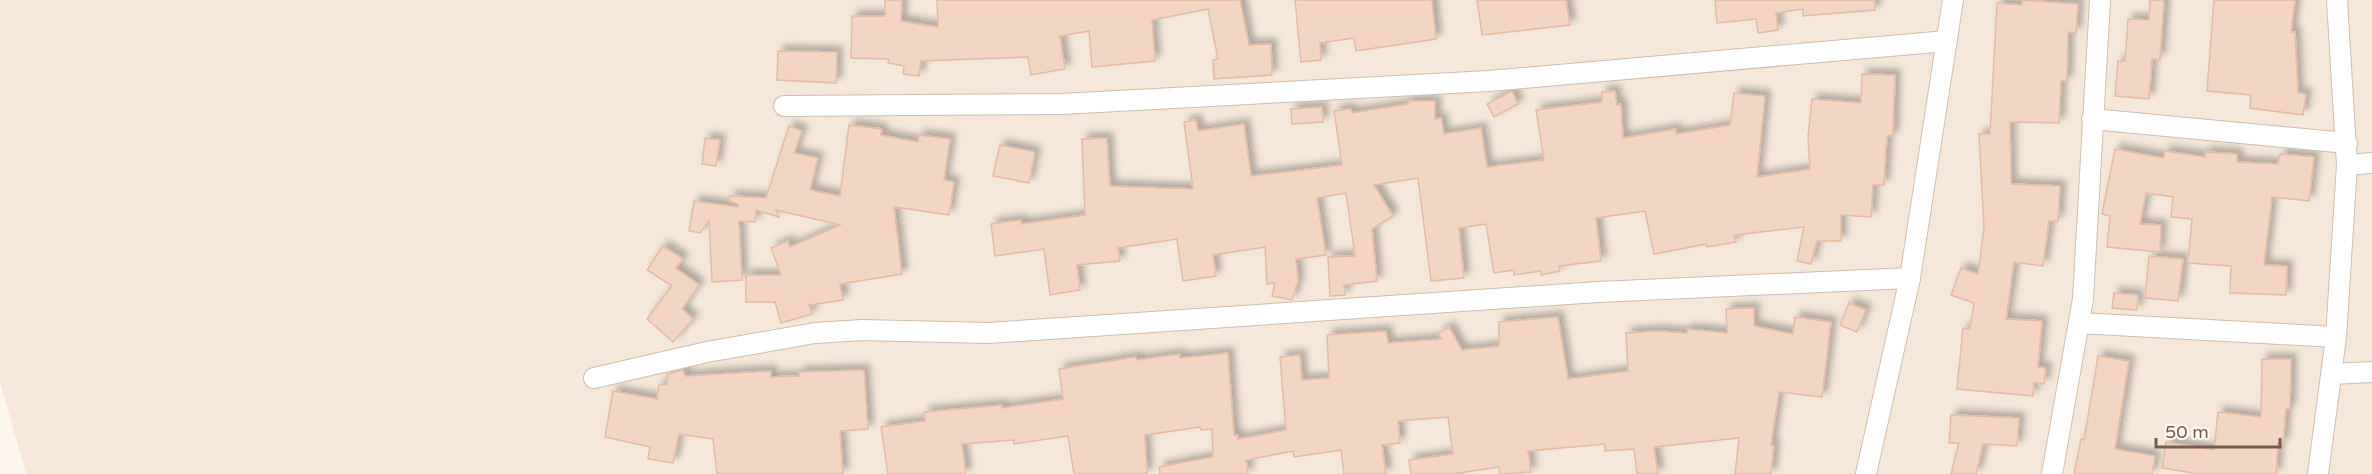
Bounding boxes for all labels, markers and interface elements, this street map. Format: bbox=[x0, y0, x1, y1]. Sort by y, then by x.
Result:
scale bar bbox=[2156, 411, 2280, 449]
text: 50 m bbox=[2165, 421, 2209, 443]

